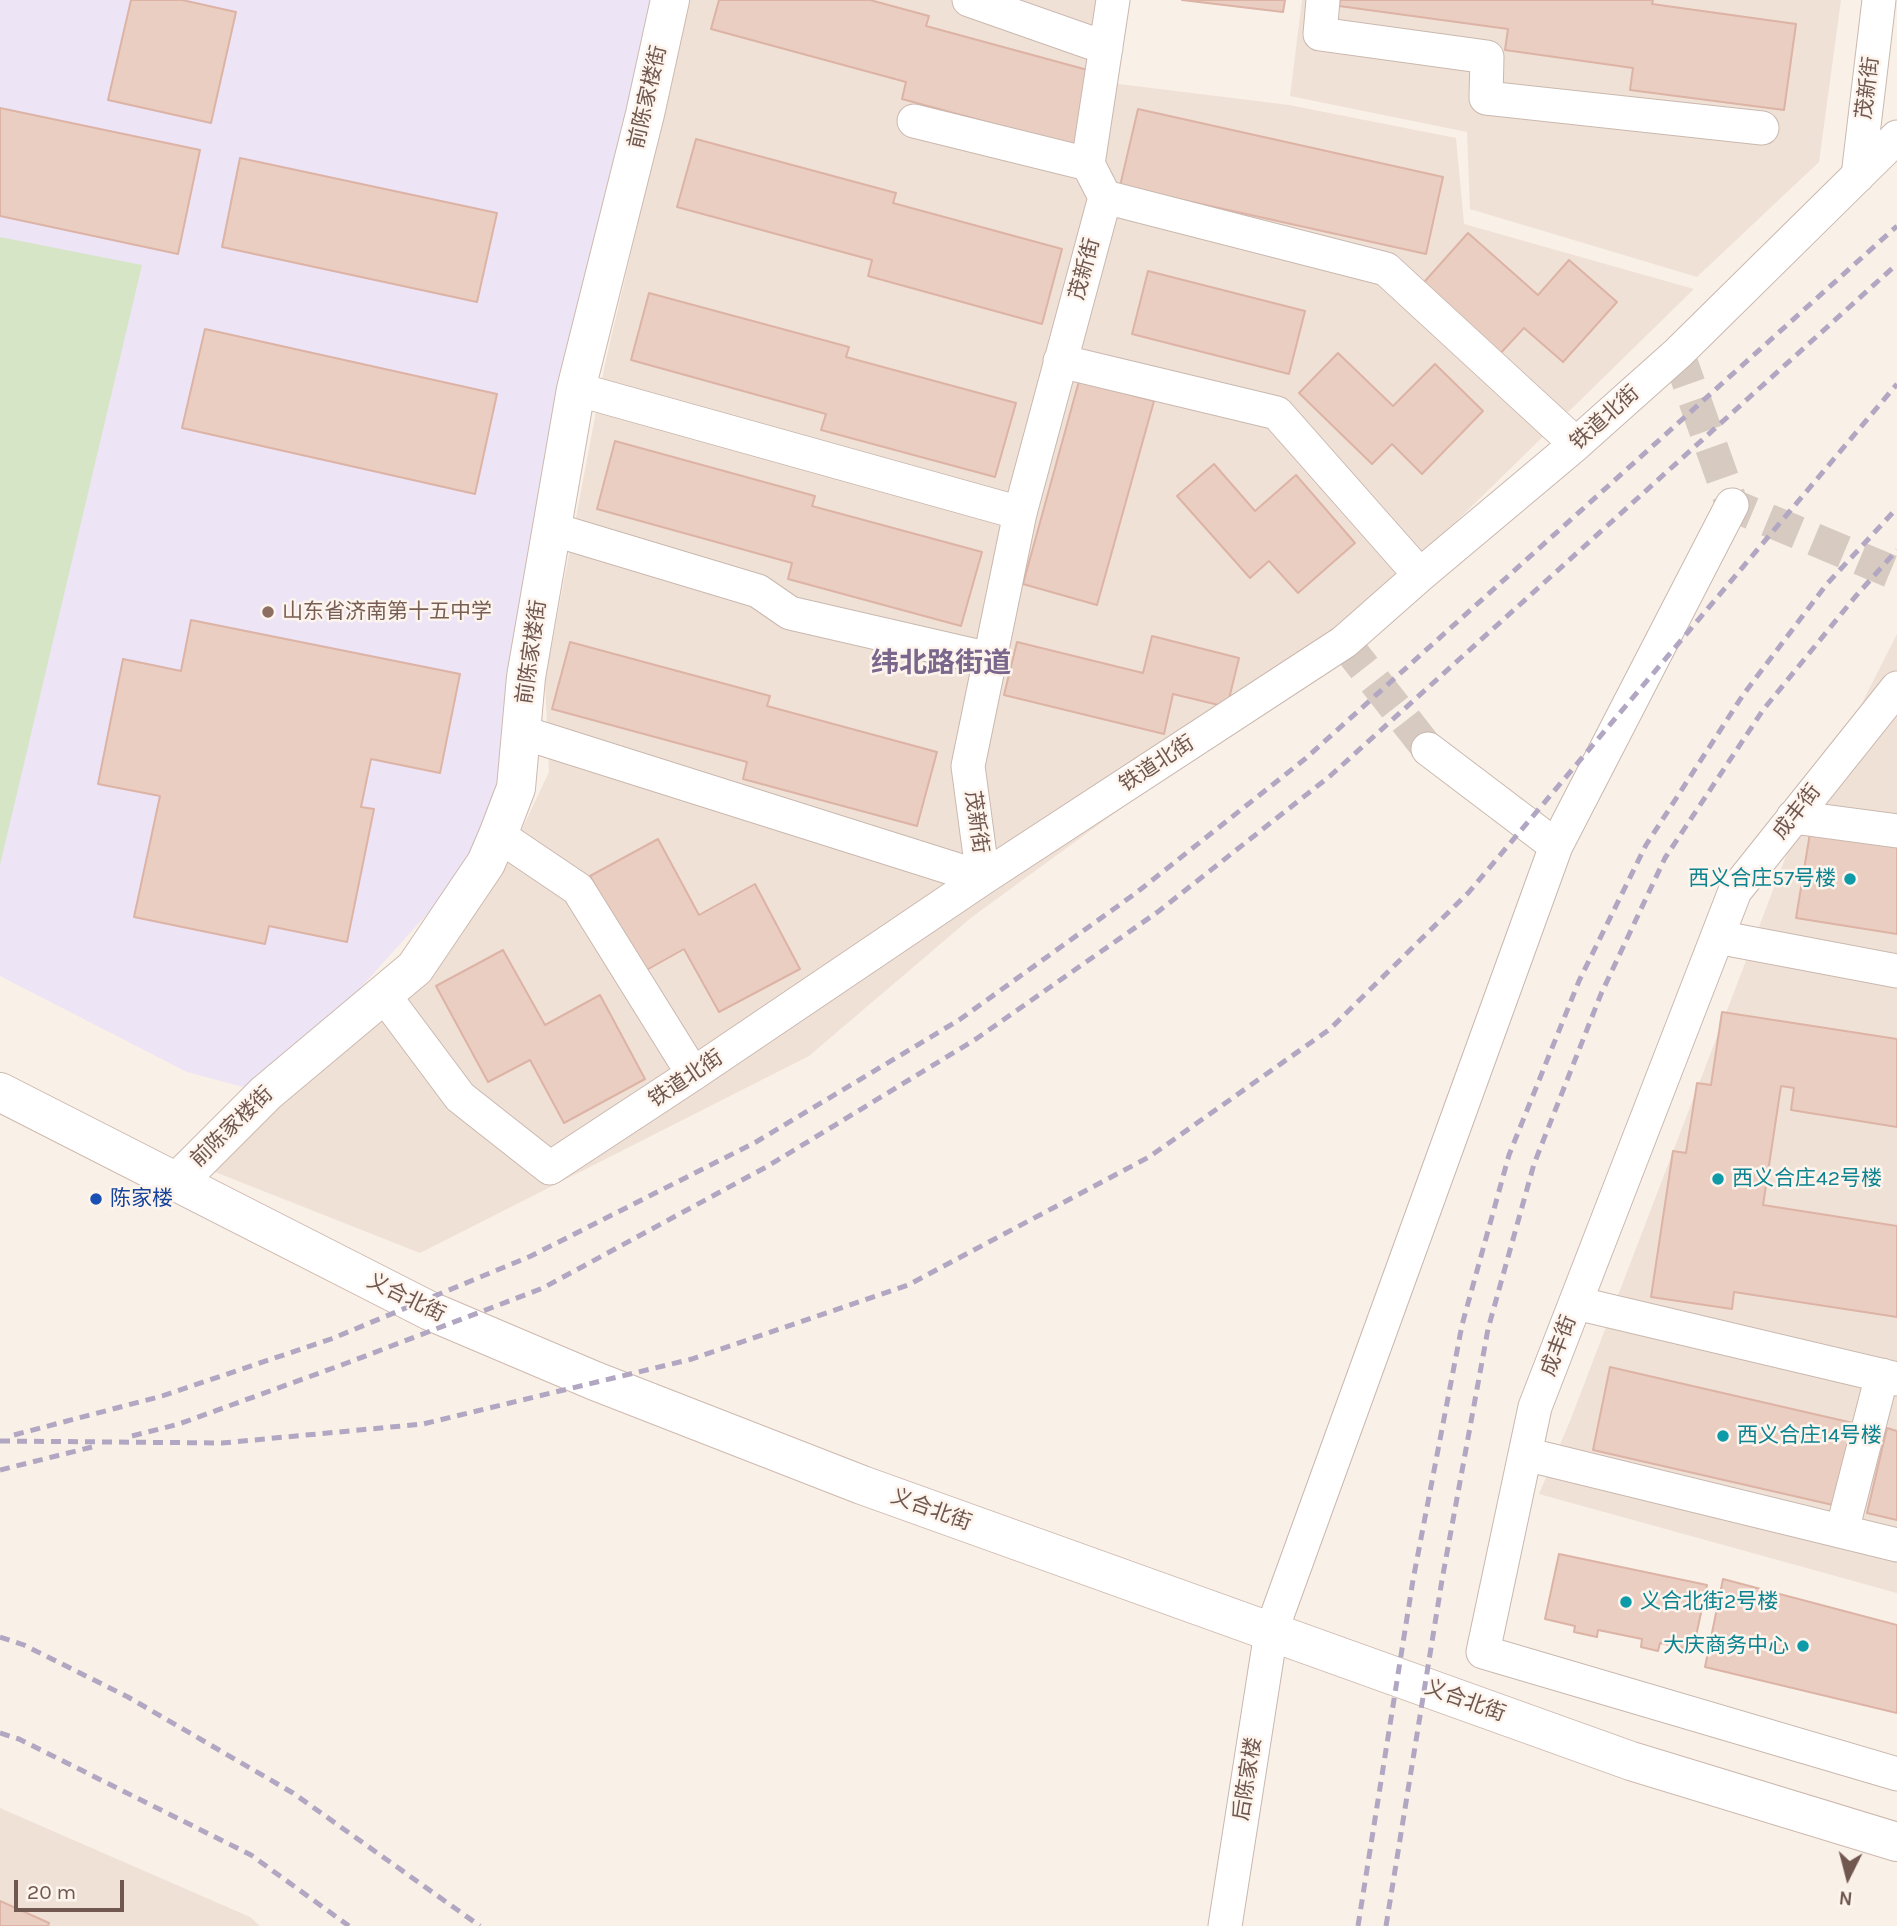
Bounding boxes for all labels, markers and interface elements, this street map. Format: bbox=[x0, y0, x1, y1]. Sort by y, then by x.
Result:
street label: 前陈家楼街 bbox=[624, 43, 672, 151]
street label: 茂新街 bbox=[1852, 55, 1884, 121]
street label: 茂新街 bbox=[1065, 235, 1105, 303]
street label: 铁道北街 bbox=[1565, 381, 1645, 455]
street label: 前陈家楼街 bbox=[512, 598, 552, 706]
place label: 山东省济南第十五中学 bbox=[282, 599, 492, 625]
marker: 山东省济南第十五中学 bbox=[260, 604, 276, 620]
district label: 纬北路街道 bbox=[871, 647, 1011, 681]
street label: 铁道北街 bbox=[1115, 731, 1199, 797]
street label: 成丰街 bbox=[1768, 779, 1826, 845]
street label: 茂新街 bbox=[959, 789, 993, 855]
place label: 西义合庄57号楼 bbox=[1688, 866, 1836, 892]
marker: 西义合庄57号楼 bbox=[1842, 871, 1858, 887]
street label: 铁道北街 bbox=[644, 1045, 728, 1113]
street label: 前陈家楼街 bbox=[185, 1081, 279, 1173]
place label: 西义合庄42号楼 bbox=[1732, 1166, 1882, 1192]
marker: 西义合庄42号楼 bbox=[1710, 1171, 1726, 1187]
place label: 陈家楼 bbox=[110, 1186, 173, 1212]
marker: 陈家楼 bbox=[88, 1191, 104, 1207]
street label: 义合北街 bbox=[363, 1268, 449, 1328]
street label: 成丰街 bbox=[1536, 1312, 1582, 1380]
place label: 西义合庄14号楼 bbox=[1737, 1423, 1882, 1449]
marker: 西义合庄14号楼 bbox=[1715, 1428, 1731, 1444]
street label: 义合北街 bbox=[887, 1484, 975, 1536]
place label: 义合北街2号楼 bbox=[1640, 1589, 1778, 1615]
marker: 义合北街2号楼 bbox=[1618, 1594, 1634, 1610]
place label: 大庆商务中心 bbox=[1663, 1633, 1789, 1659]
marker: 大庆商务中心 bbox=[1795, 1638, 1811, 1654]
street label: 义合北街 bbox=[1421, 1675, 1509, 1727]
street label: 后陈家楼 bbox=[1229, 1736, 1267, 1822]
north arrow bbox=[1813, 1842, 1883, 1912]
scale bar bbox=[18, 1867, 128, 1911]
text: 20 m bbox=[27, 1880, 76, 1904]
text: N bbox=[1838, 1886, 1854, 1910]

